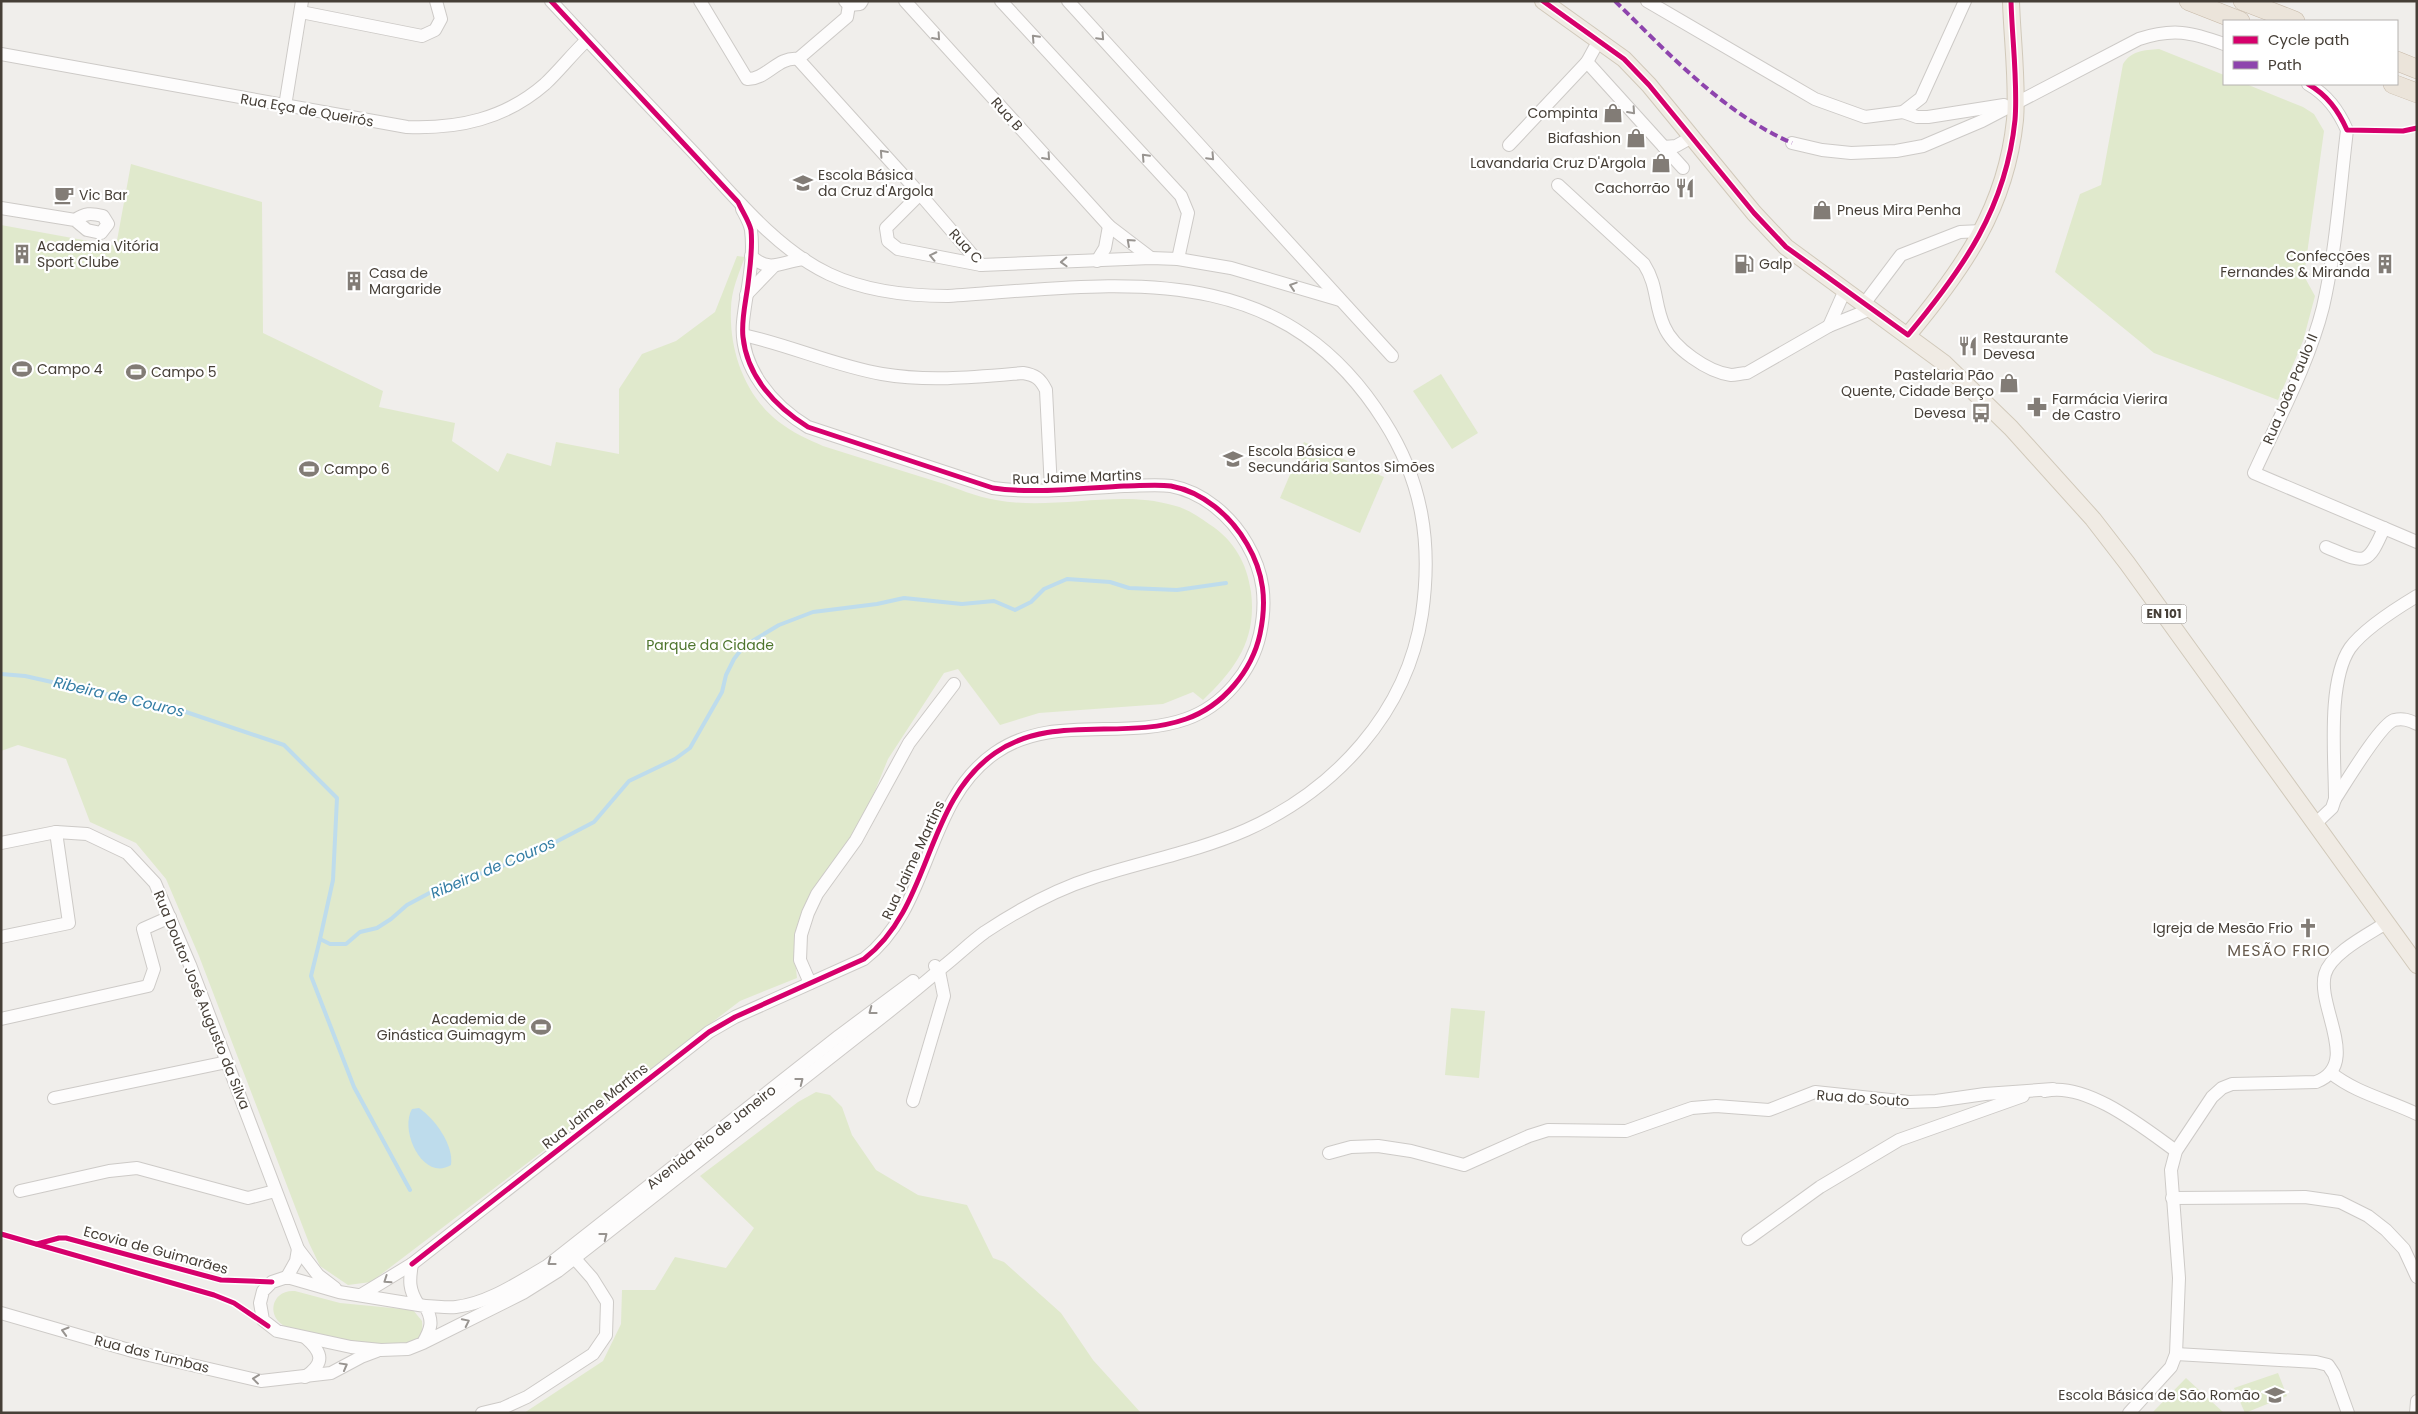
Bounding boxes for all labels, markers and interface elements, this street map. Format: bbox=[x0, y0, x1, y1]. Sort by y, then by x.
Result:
legend bbox=[2223, 20, 2398, 85]
text: Cycle path bbox=[2268, 29, 2349, 50]
one-way arrow bbox=[932, 32, 941, 41]
one-way arrow bbox=[1095, 32, 1104, 41]
one-way arrow bbox=[1032, 35, 1041, 44]
text: Path bbox=[2268, 54, 2302, 75]
street label: Rua Eça de Queirós bbox=[239, 88, 375, 132]
street label: Rua B bbox=[986, 93, 1028, 135]
shop icon: Compinta bbox=[1602, 102, 1624, 124]
place label: Compinta bbox=[1527, 103, 1598, 123]
one-way arrow bbox=[1626, 106, 1635, 115]
shop icon: Biafashion bbox=[1625, 127, 1647, 149]
place label: Biafashion bbox=[1548, 128, 1621, 148]
one-way arrow bbox=[879, 149, 888, 158]
one-way arrow bbox=[1205, 151, 1214, 160]
one-way arrow bbox=[1041, 152, 1050, 161]
shop icon: Lavandaria Cruz D'Argola bbox=[1650, 152, 1672, 174]
place label: Lavandaria Cruz D'Argola bbox=[1470, 153, 1646, 173]
one-way arrow bbox=[1142, 154, 1151, 163]
place label: Escola Básica da Cruz d'Argola bbox=[818, 165, 933, 201]
school or university icon: Escola Básica da Cruz d'Argola bbox=[792, 172, 814, 194]
restaurant icon: Cachorrão bbox=[1674, 177, 1696, 199]
place label: Cachorrão bbox=[1594, 178, 1670, 198]
cafe icon: Vic Bar bbox=[53, 184, 75, 206]
place label: Vic Bar bbox=[79, 185, 127, 205]
shop icon: Pneus Mira Penha bbox=[1811, 199, 1833, 221]
place label: Pneus Mira Penha bbox=[1837, 200, 1961, 220]
street label: Rua C bbox=[945, 224, 987, 268]
place label: Academia Vitória Sport Clube bbox=[37, 236, 159, 272]
one-way arrow bbox=[1127, 239, 1136, 248]
building icon: Academia Vitória Sport Clube bbox=[11, 243, 33, 265]
place label: Confecções Fernandes & Miranda bbox=[2220, 246, 2370, 282]
one-way arrow bbox=[929, 251, 937, 261]
fuel station icon: Galp bbox=[1733, 253, 1755, 275]
building icon: Confecções Fernandes & Miranda bbox=[2374, 253, 2396, 275]
place label: Galp bbox=[1759, 254, 1792, 274]
one-way arrow bbox=[1060, 257, 1068, 268]
place label: Casa de Margaride bbox=[369, 263, 442, 299]
building icon: Casa de Margaride bbox=[343, 270, 365, 292]
one-way arrow bbox=[1289, 282, 1298, 292]
place label: Restaurante Devesa bbox=[1983, 328, 2069, 364]
street label: Rua João Paulo II bbox=[2258, 330, 2322, 448]
restaurant icon: Restaurante Devesa bbox=[1957, 335, 1979, 357]
sports icon: Campo 4 bbox=[11, 358, 33, 380]
place label: Campo 4 bbox=[37, 359, 103, 379]
sports icon: Campo 5 bbox=[125, 361, 147, 383]
place label: Campo 5 bbox=[151, 362, 217, 382]
place label: Pastelaria Pão Quente, Cidade Berço bbox=[1841, 365, 1994, 401]
shop icon: Pastelaria Pão Quente, Cidade Berço bbox=[1998, 372, 2020, 394]
place label: Farmácia Vierira de Castro bbox=[2052, 389, 2168, 425]
pharmacy icon: Farmácia Vierira de Castro bbox=[2026, 396, 2048, 418]
bus stop icon: Devesa bbox=[1970, 402, 1992, 424]
place label: Devesa bbox=[1914, 403, 1966, 423]
place label: Escola Básica e Secundária Santos Simões bbox=[1248, 441, 1435, 477]
school or university icon: Escola Básica e Secundária Santos Simões bbox=[1222, 448, 1244, 470]
sports icon: Campo 6 bbox=[298, 458, 320, 480]
place label: Campo 6 bbox=[324, 459, 390, 479]
street label: Rua Jaime Martins bbox=[1012, 465, 1142, 489]
road number: EN 101 bbox=[2142, 604, 2186, 624]
park label: Parque da Cidade bbox=[646, 635, 774, 655]
water label: Ribeira de Couros bbox=[52, 671, 187, 722]
street label: Rua Jaime Martins bbox=[877, 797, 949, 923]
water label: Ribeira de Couros bbox=[427, 832, 559, 903]
street label: Rua Doutor José Augusto da Silva bbox=[149, 887, 255, 1113]
church icon: Igreja de Mesão Frio bbox=[2297, 917, 2319, 939]
place label: Igreja de Mesão Frio bbox=[2153, 918, 2293, 938]
district label: MESÃO FRIO bbox=[2227, 939, 2331, 962]
one-way arrow bbox=[868, 1005, 878, 1014]
place label: Academia de Ginástica Guimagym bbox=[377, 1009, 526, 1045]
sports icon: Academia de Ginástica Guimagym bbox=[530, 1016, 552, 1038]
street label: Rua Jaime Martins bbox=[538, 1058, 652, 1154]
one-way arrow bbox=[794, 1079, 803, 1087]
street label: Avenida Rio de Janeiro bbox=[642, 1080, 780, 1194]
street label: Rua do Souto bbox=[1816, 1085, 1910, 1111]
street label: Ecovia de Guimarães bbox=[82, 1221, 230, 1279]
one-way arrow bbox=[598, 1232, 607, 1241]
one-way arrow bbox=[548, 1257, 557, 1265]
one-way arrow bbox=[383, 1274, 393, 1283]
one-way arrow bbox=[461, 1318, 470, 1328]
one-way arrow bbox=[61, 1327, 69, 1337]
street label: Rua das Tumbas bbox=[92, 1330, 212, 1378]
one-way arrow bbox=[338, 1363, 347, 1373]
one-way arrow bbox=[252, 1374, 260, 1385]
school or university icon: Escola Básica de São Romão bbox=[2264, 1384, 2286, 1406]
place label: Escola Básica de São Romão bbox=[2058, 1385, 2260, 1405]

